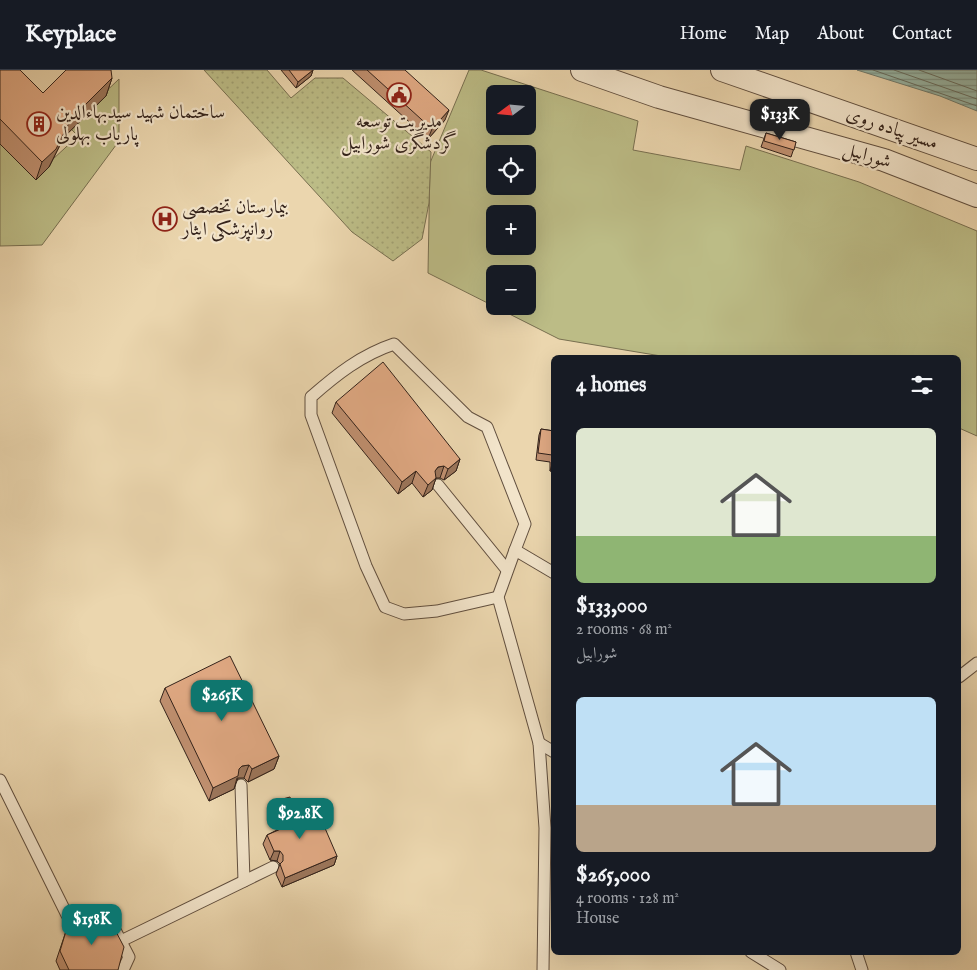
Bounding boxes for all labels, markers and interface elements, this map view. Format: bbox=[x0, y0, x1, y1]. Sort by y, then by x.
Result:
text: Keyplace bbox=[25, 19, 116, 50]
text: Home bbox=[680, 23, 727, 46]
text: Map bbox=[755, 23, 789, 46]
text: About bbox=[817, 23, 864, 46]
text: Contact bbox=[892, 23, 952, 46]
public building icon: مدیریت توسعه گردشگری شورابیل bbox=[386, 82, 412, 108]
north arrow bbox=[486, 85, 536, 135]
map controls bbox=[486, 85, 536, 315]
pin: $133K bbox=[745, 98, 815, 141]
place label: ساختمان شهید سیدبهاءالدین پاریاب بهلولی bbox=[56, 101, 225, 147]
street label: مسیر پیاده روی bbox=[843, 102, 941, 156]
text: $133K bbox=[761, 105, 799, 125]
place label: مدیریت توسعه گردشگری شورابیل bbox=[341, 110, 457, 156]
building icon: ساختمان شهید سیدبهاءالدین پاریاب بهلولی bbox=[26, 111, 52, 137]
street label: شورابیل bbox=[840, 137, 894, 175]
button: locate bbox=[486, 145, 536, 195]
place label: بیمارستان تخصصی روانپزشکی ایثار bbox=[180, 196, 288, 242]
button: + bbox=[486, 205, 536, 255]
hospital icon: بیمارستان تخصصی روانپزشکی ایثار bbox=[152, 206, 178, 232]
button: − bbox=[486, 265, 536, 315]
icon: filters bbox=[908, 371, 936, 399]
text: 4 homes bbox=[576, 372, 646, 399]
icon: home bbox=[711, 460, 801, 550]
text: $133,000 bbox=[576, 593, 648, 620]
text: 2 rooms · 68 m² bbox=[576, 620, 672, 640]
text: شورابیل bbox=[576, 644, 617, 664]
pin: $265K bbox=[187, 680, 257, 722]
text: $265K bbox=[202, 686, 242, 706]
icon: home bbox=[711, 729, 801, 819]
pin: $92.8K bbox=[259, 798, 341, 840]
text: $92.8K bbox=[278, 804, 322, 824]
text: $265,000 bbox=[576, 862, 650, 889]
text: 4 rooms · 128 m² bbox=[576, 889, 679, 909]
pin: $158K bbox=[57, 904, 127, 946]
text: House bbox=[576, 909, 619, 929]
text: $158K bbox=[73, 910, 111, 930]

